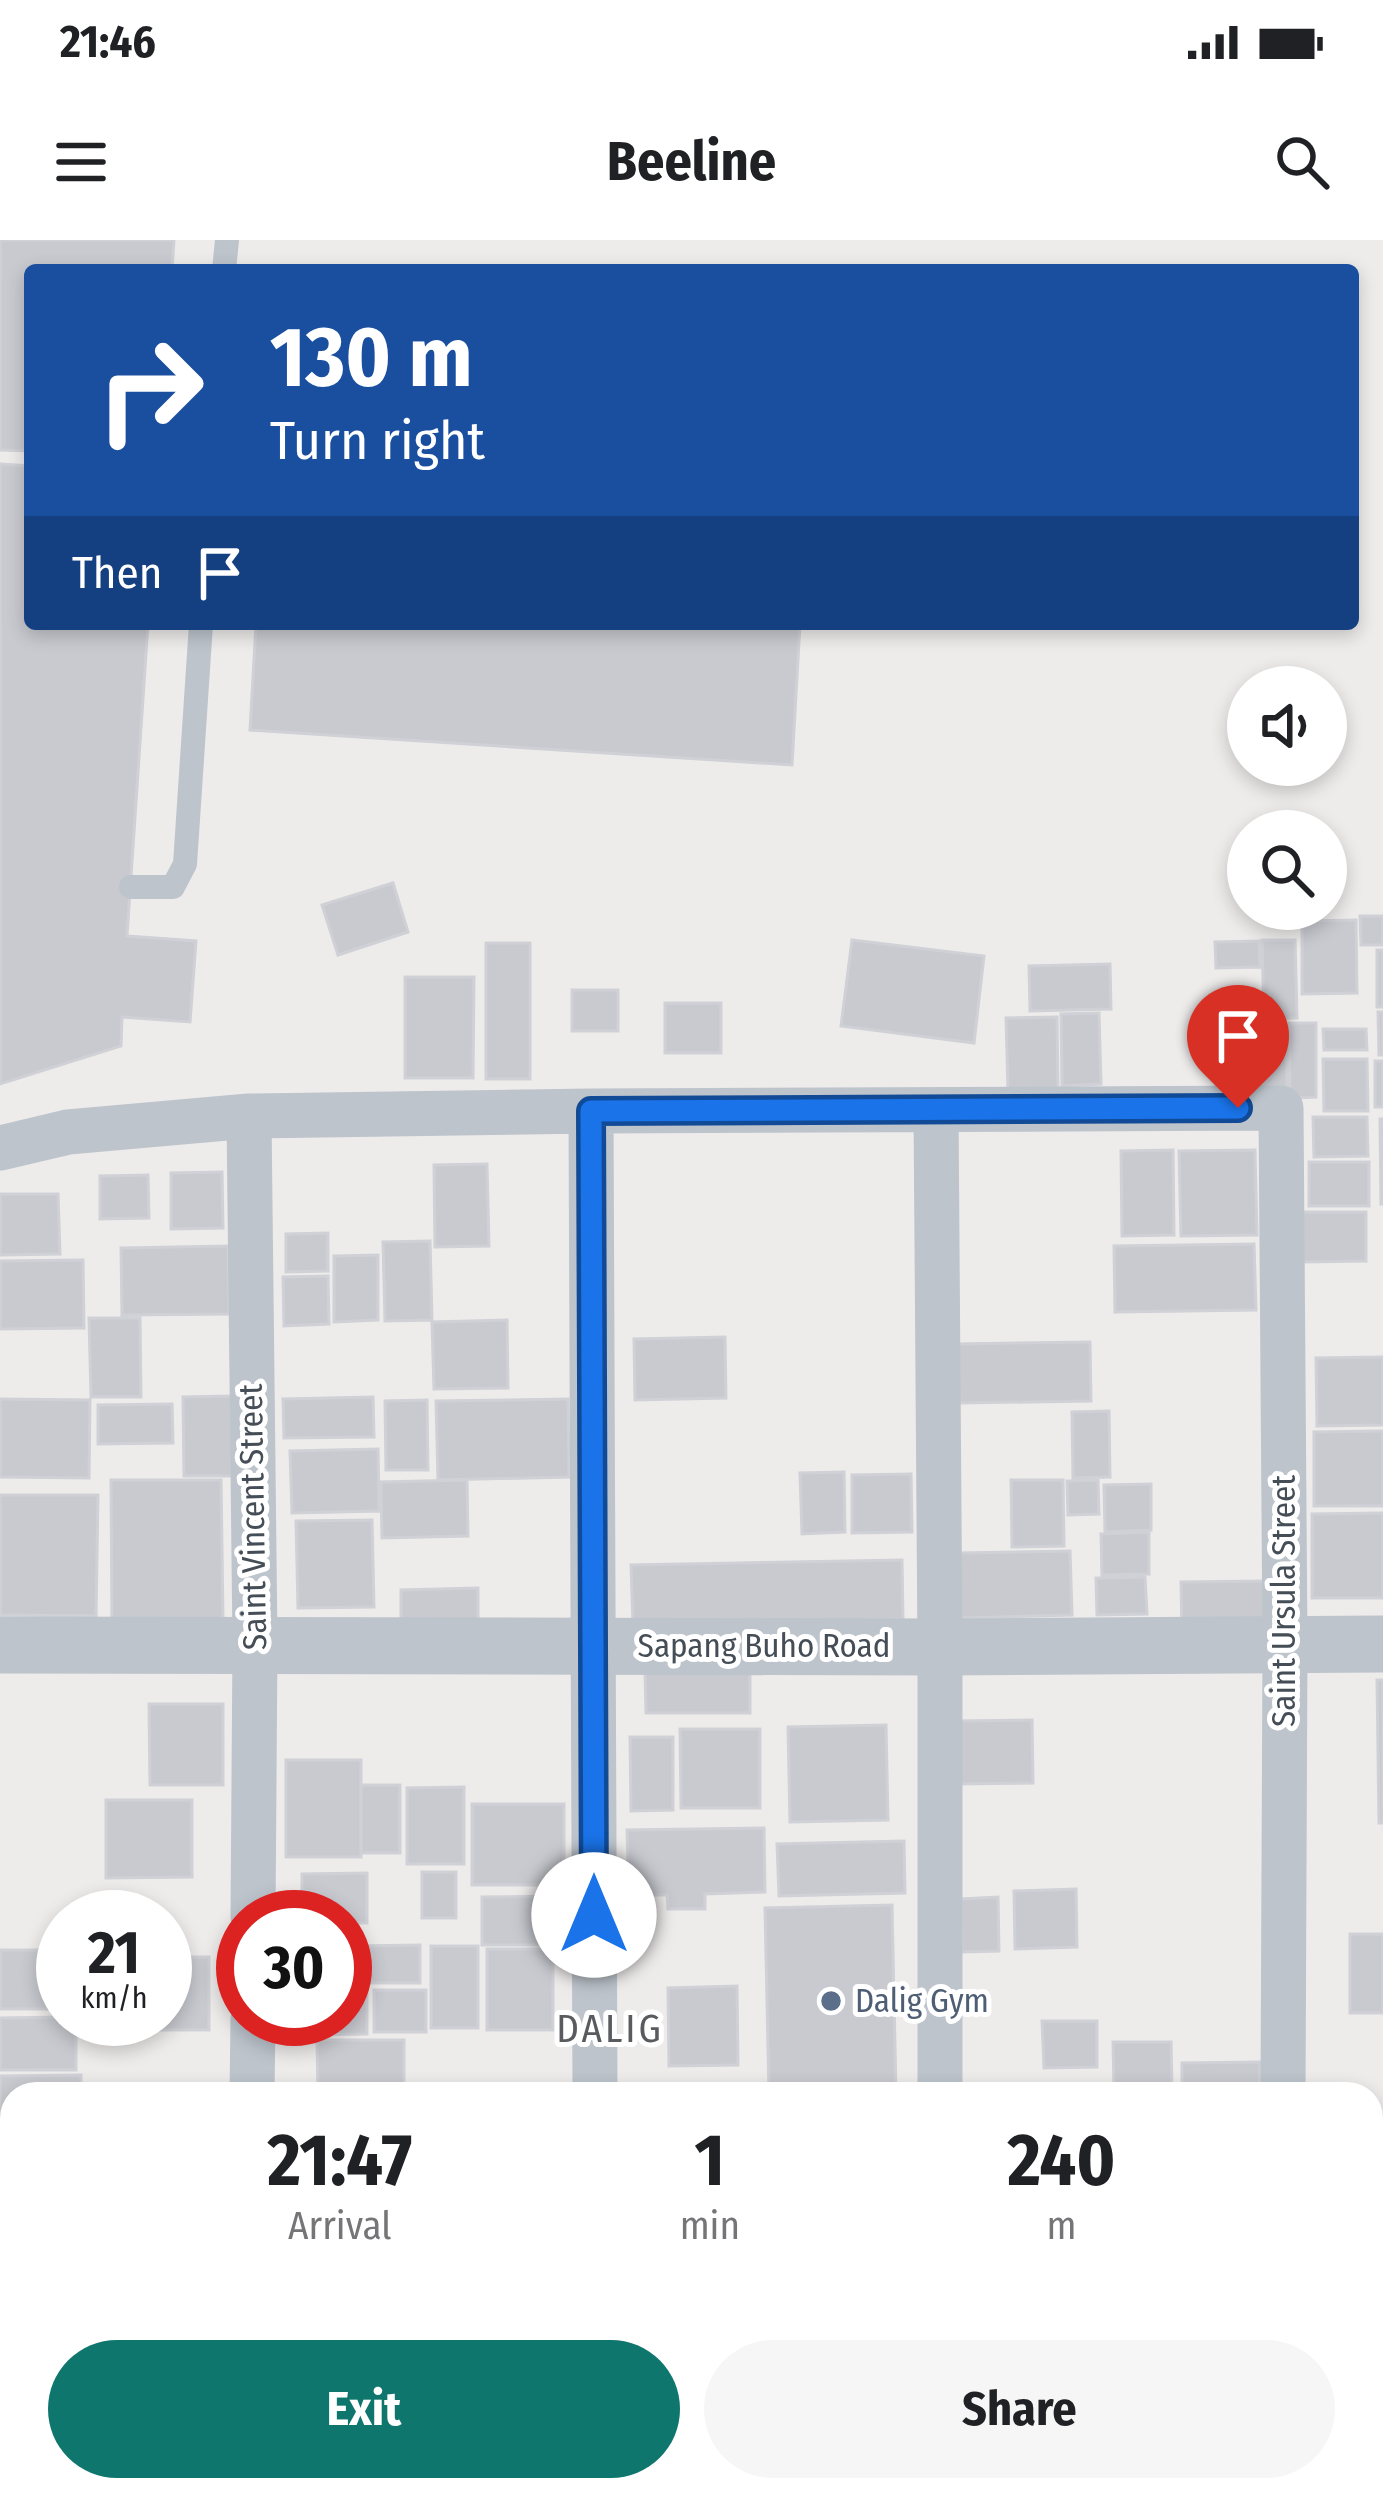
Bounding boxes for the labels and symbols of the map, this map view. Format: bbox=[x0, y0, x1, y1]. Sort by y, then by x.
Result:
pin bbox=[1187, 985, 1289, 1108]
street label: Saint Vincent Street bbox=[231, 1383, 275, 1650]
street label: Saint Ursula Street bbox=[1264, 1475, 1304, 1727]
street label: Sapang Buho Road bbox=[638, 1626, 890, 1666]
position arrow bbox=[531, 1852, 657, 1978]
speed limit sign: 30 bbox=[216, 1890, 372, 2046]
place label: Dalig Gym bbox=[855, 1981, 989, 2021]
marker: Dalig Gym bbox=[818, 1988, 844, 2014]
district label: DALIG bbox=[556, 2006, 664, 2052]

